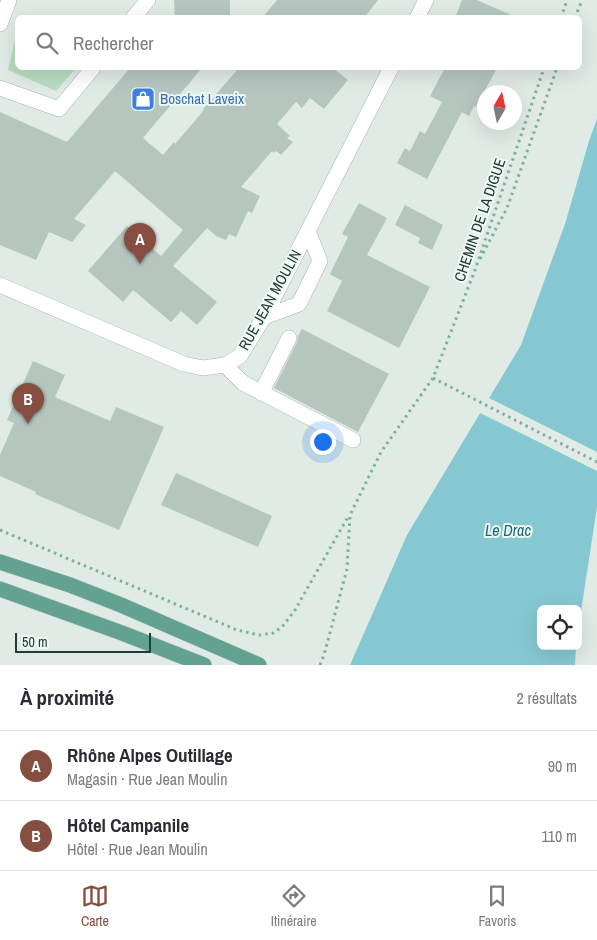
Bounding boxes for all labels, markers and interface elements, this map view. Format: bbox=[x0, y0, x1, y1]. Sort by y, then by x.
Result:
search box bbox=[15, 15, 582, 70]
icon: search bbox=[33, 29, 61, 57]
text: Rechercher bbox=[73, 30, 154, 56]
north arrow bbox=[477, 85, 522, 130]
shop icon: Boschat Laveix bbox=[130, 86, 156, 112]
place label: Boschat Laveix bbox=[160, 88, 245, 109]
street label: CHEMIN DE LA DIGUE bbox=[449, 155, 510, 284]
pin: A bbox=[124, 223, 156, 264]
street label: RUE JEAN MOULIN bbox=[233, 246, 306, 354]
pin: B bbox=[12, 383, 44, 424]
your location bbox=[310, 429, 336, 455]
water label: Le Drac bbox=[485, 519, 531, 541]
map controls bbox=[537, 605, 582, 650]
button: locate bbox=[537, 605, 582, 650]
scale bar bbox=[15, 630, 151, 653]
text: 50 m bbox=[22, 633, 48, 651]
text: À proximité bbox=[20, 683, 114, 712]
text: 2 résultats bbox=[516, 687, 577, 709]
text: Rhône Alpes Outillage bbox=[67, 742, 233, 768]
text: A bbox=[31, 755, 41, 777]
text: 90 m bbox=[548, 755, 577, 777]
text: Magasin · Rue Jean Moulin bbox=[67, 768, 227, 790]
text: Hôtel Campanile bbox=[67, 812, 189, 838]
text: B bbox=[31, 825, 41, 847]
text: 110 m bbox=[541, 825, 577, 847]
text: Hôtel · Rue Jean Moulin bbox=[67, 838, 208, 860]
tab: Carte bbox=[81, 882, 109, 930]
tab: Itinéraire bbox=[271, 882, 317, 930]
tab: Favoris bbox=[478, 882, 516, 930]

